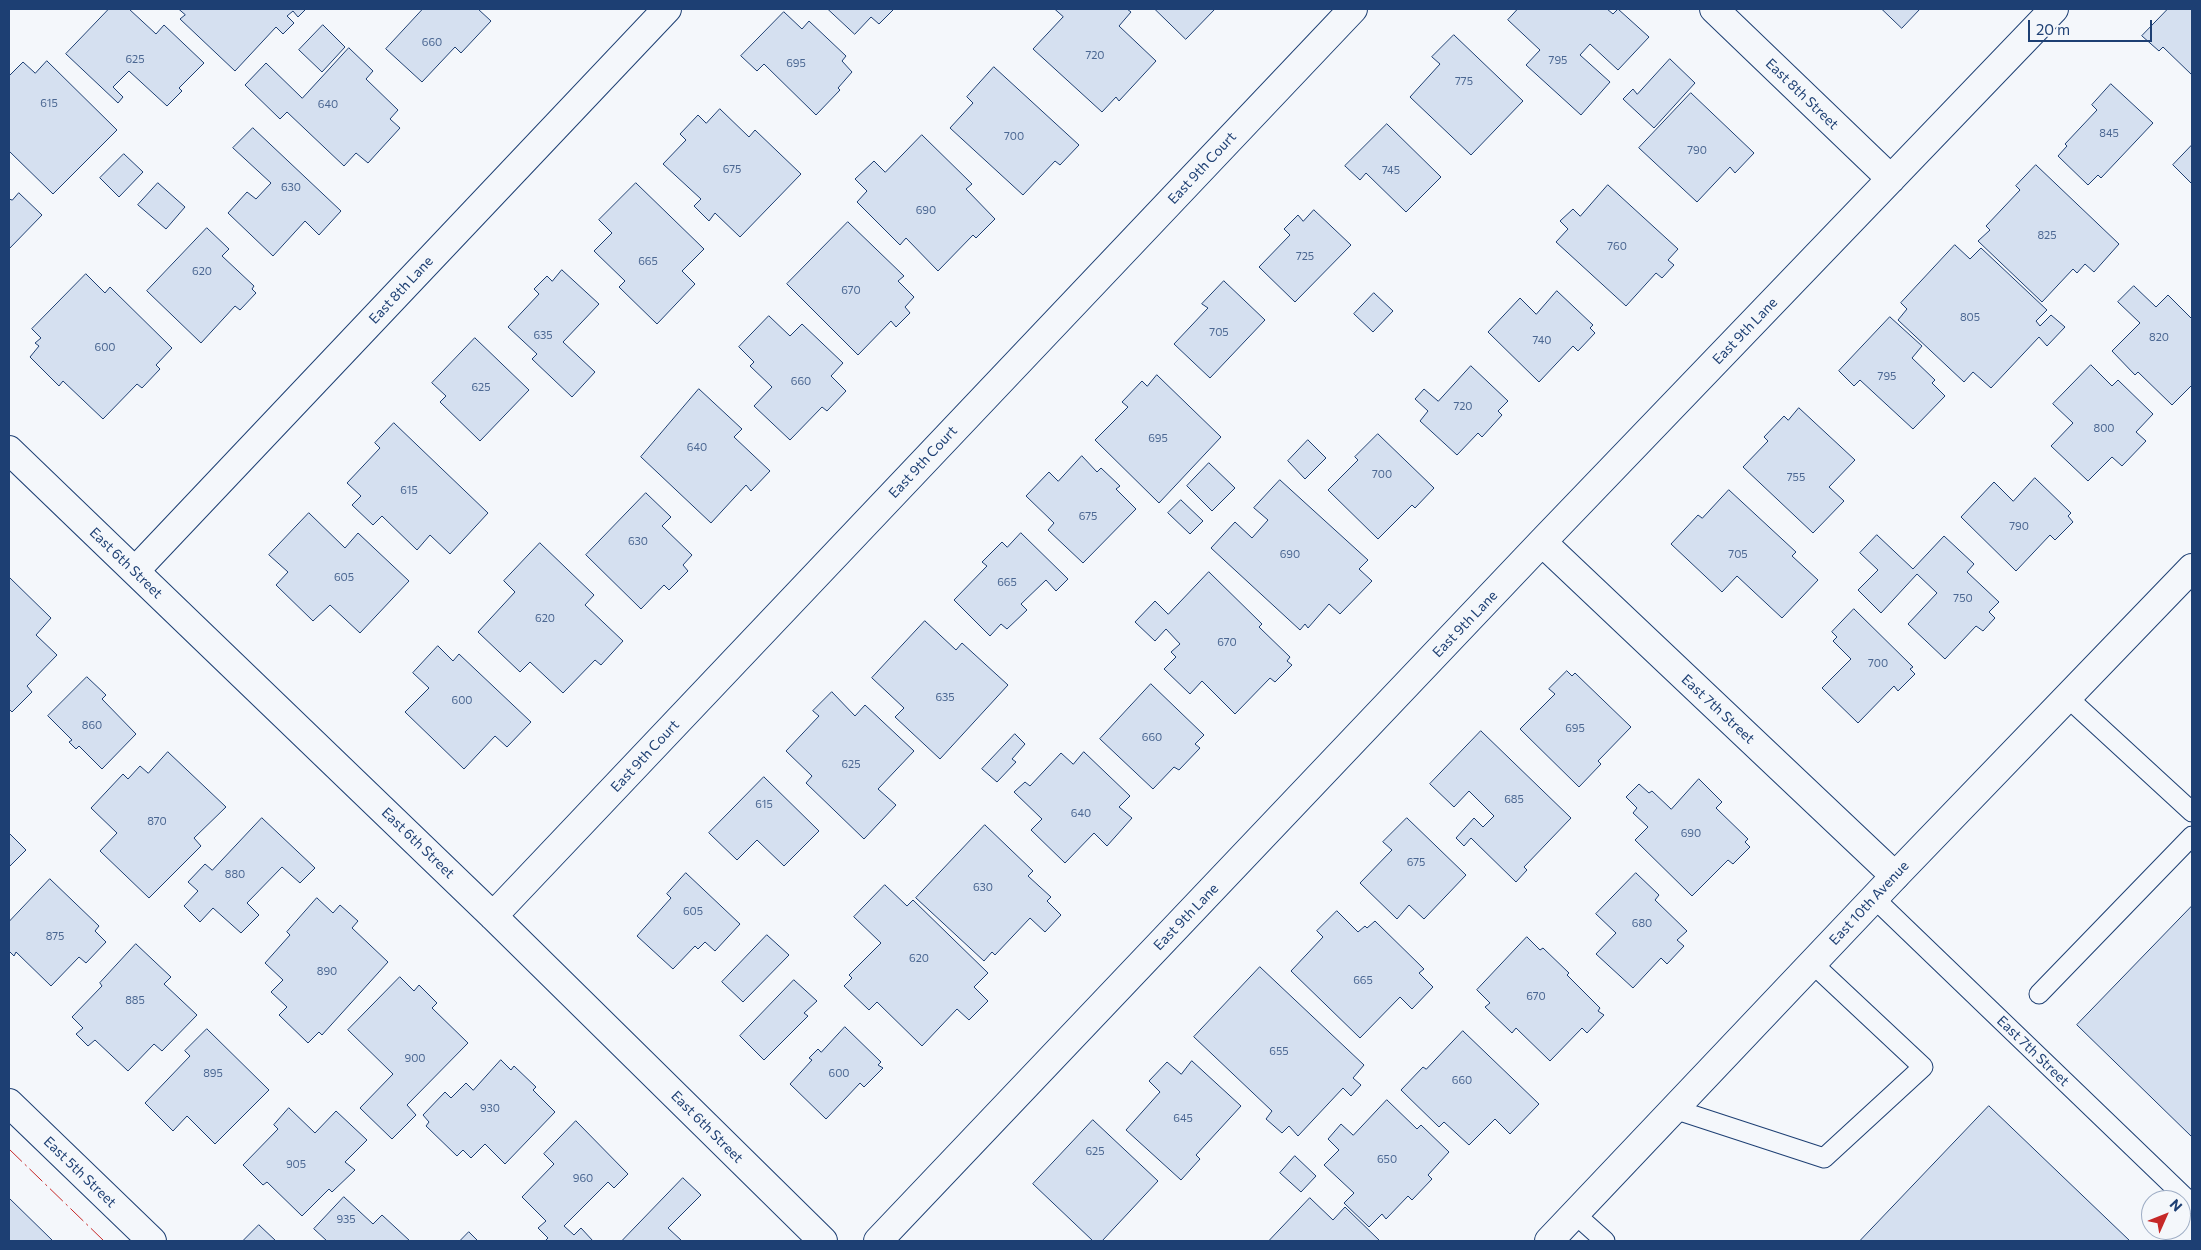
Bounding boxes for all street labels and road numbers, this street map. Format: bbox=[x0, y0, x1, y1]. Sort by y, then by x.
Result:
street label: East 8th Street bbox=[1762, 55, 1842, 133]
street label: East 9th Court bbox=[1164, 128, 1240, 208]
street label: East 8th Lane bbox=[366, 253, 436, 327]
street label: East 9th Lane bbox=[1709, 294, 1781, 368]
street label: East 9th Court bbox=[885, 422, 961, 502]
street label: East 6th Street bbox=[86, 524, 166, 602]
street label: East 9th Lane bbox=[1429, 587, 1501, 661]
street label: East 7th Street bbox=[1678, 671, 1758, 747]
street label: East 9th Court bbox=[607, 716, 683, 796]
street label: East 6th Street bbox=[378, 804, 458, 882]
street label: East 10th Avenue bbox=[1826, 858, 1912, 948]
street label: East 9th Lane bbox=[1150, 880, 1222, 954]
street label: East 7th Street bbox=[1993, 1012, 2073, 1090]
street label: East 6th Street bbox=[668, 1088, 746, 1166]
street label: East 5th Street bbox=[40, 1133, 120, 1211]

